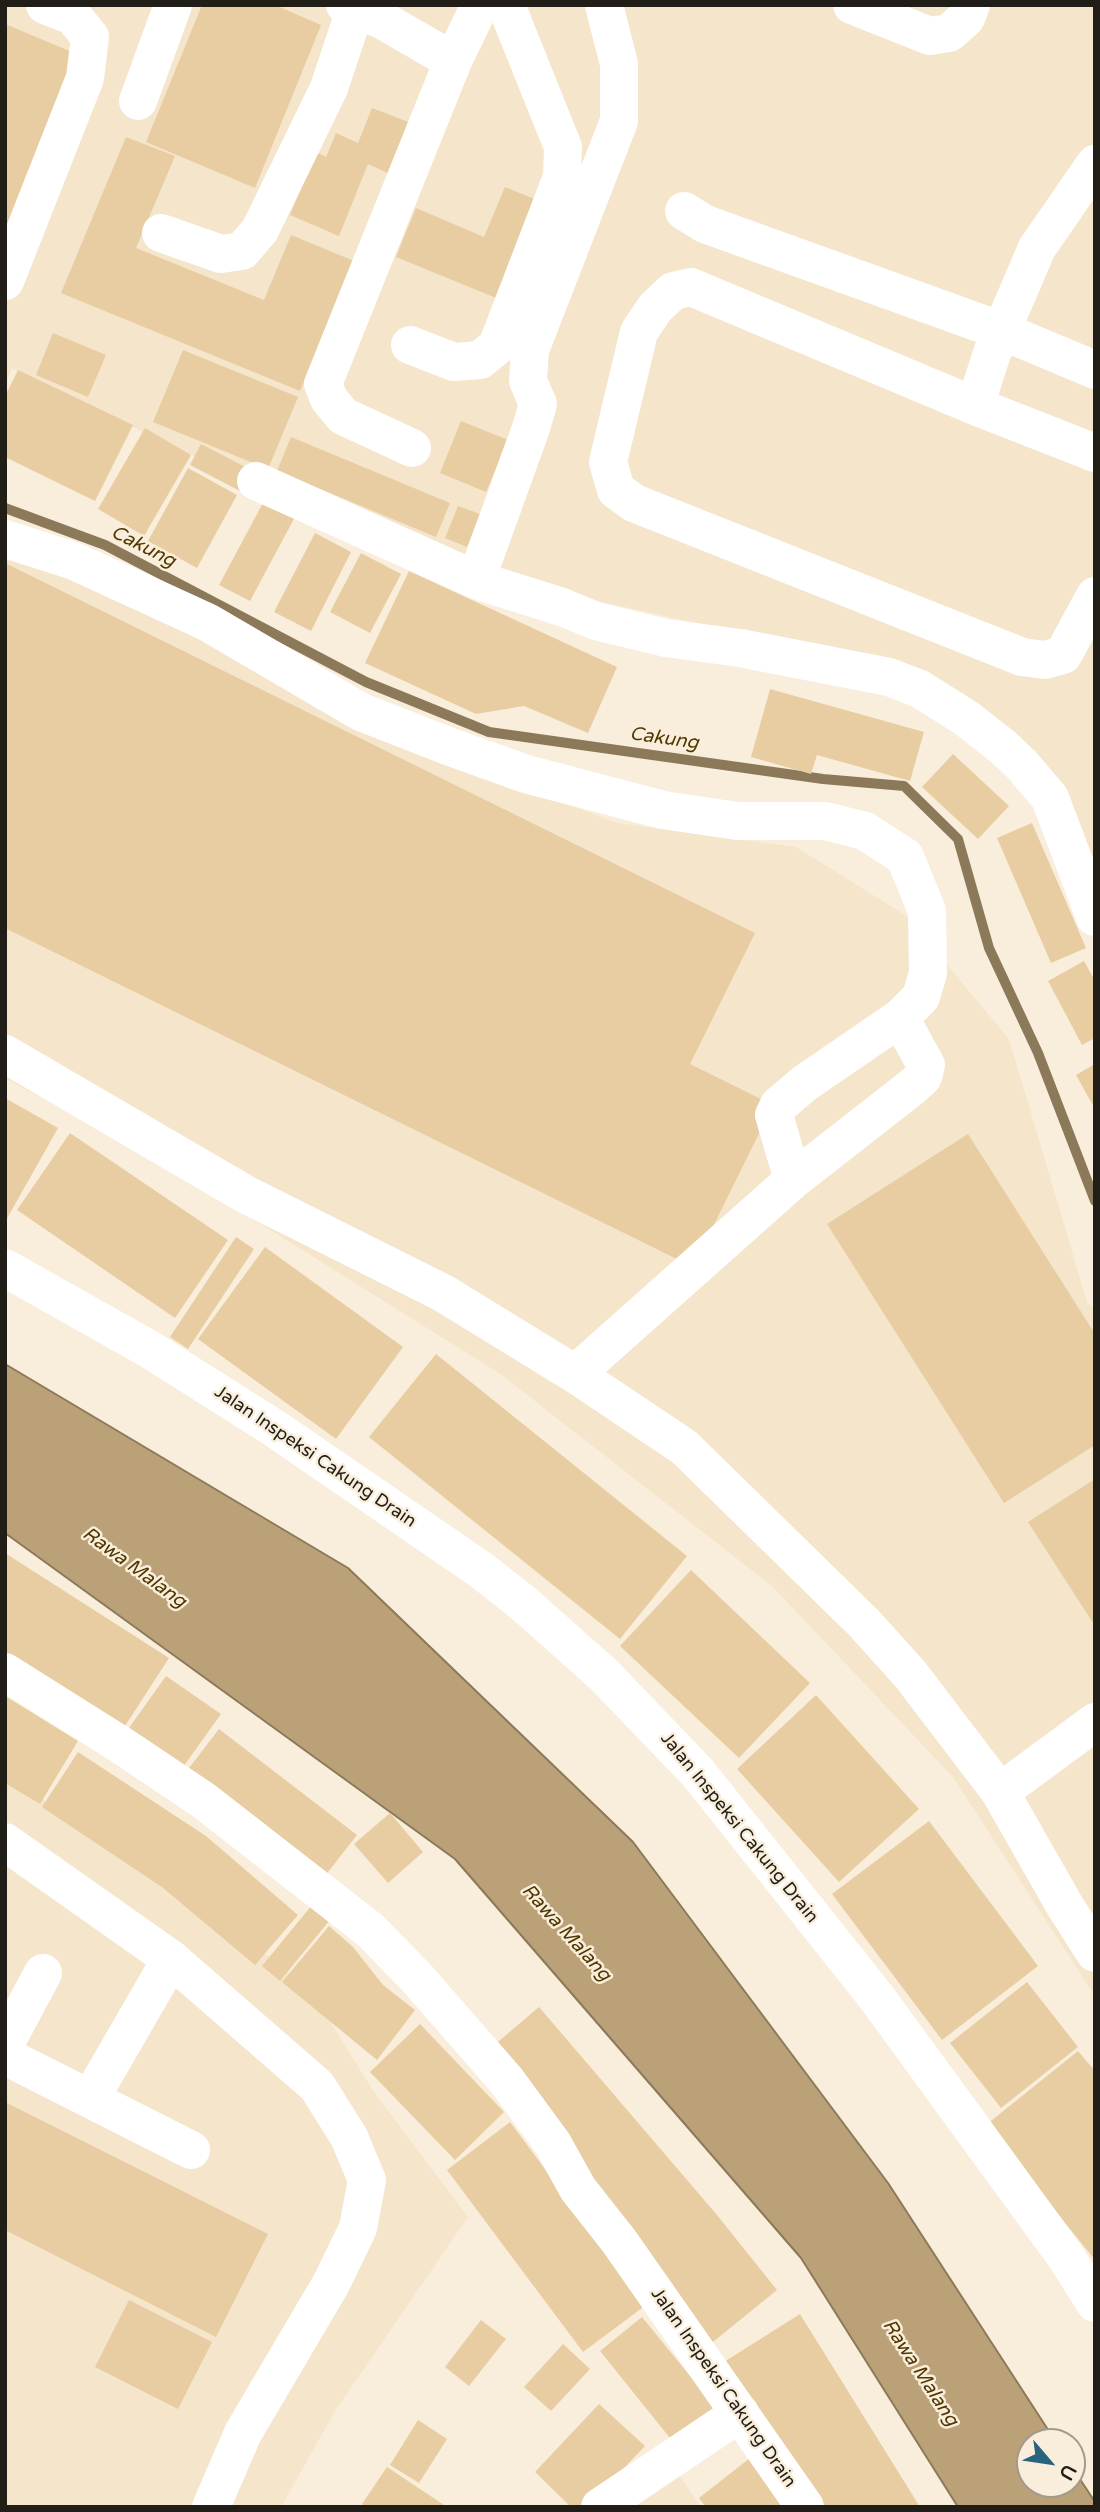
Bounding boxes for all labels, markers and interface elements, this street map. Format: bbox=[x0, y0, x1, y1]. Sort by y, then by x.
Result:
water label: Cakung bbox=[107, 521, 179, 573]
water label: Cakung bbox=[628, 723, 700, 755]
street label: Jalan Inspeksi Cakung Drain bbox=[210, 1381, 420, 1533]
water label: Rawa Malang bbox=[78, 1523, 190, 1613]
street label: Jalan Inspeksi Cakung Drain bbox=[656, 1729, 822, 1927]
water label: Rawa Malang bbox=[517, 1880, 615, 1986]
street label: Jalan Inspeksi Cakung Drain bbox=[646, 2284, 800, 2492]
water label: Rawa Malang bbox=[877, 2315, 963, 2431]
north arrow bbox=[1016, 2428, 1086, 2498]
text: U bbox=[1055, 2461, 1081, 2484]

